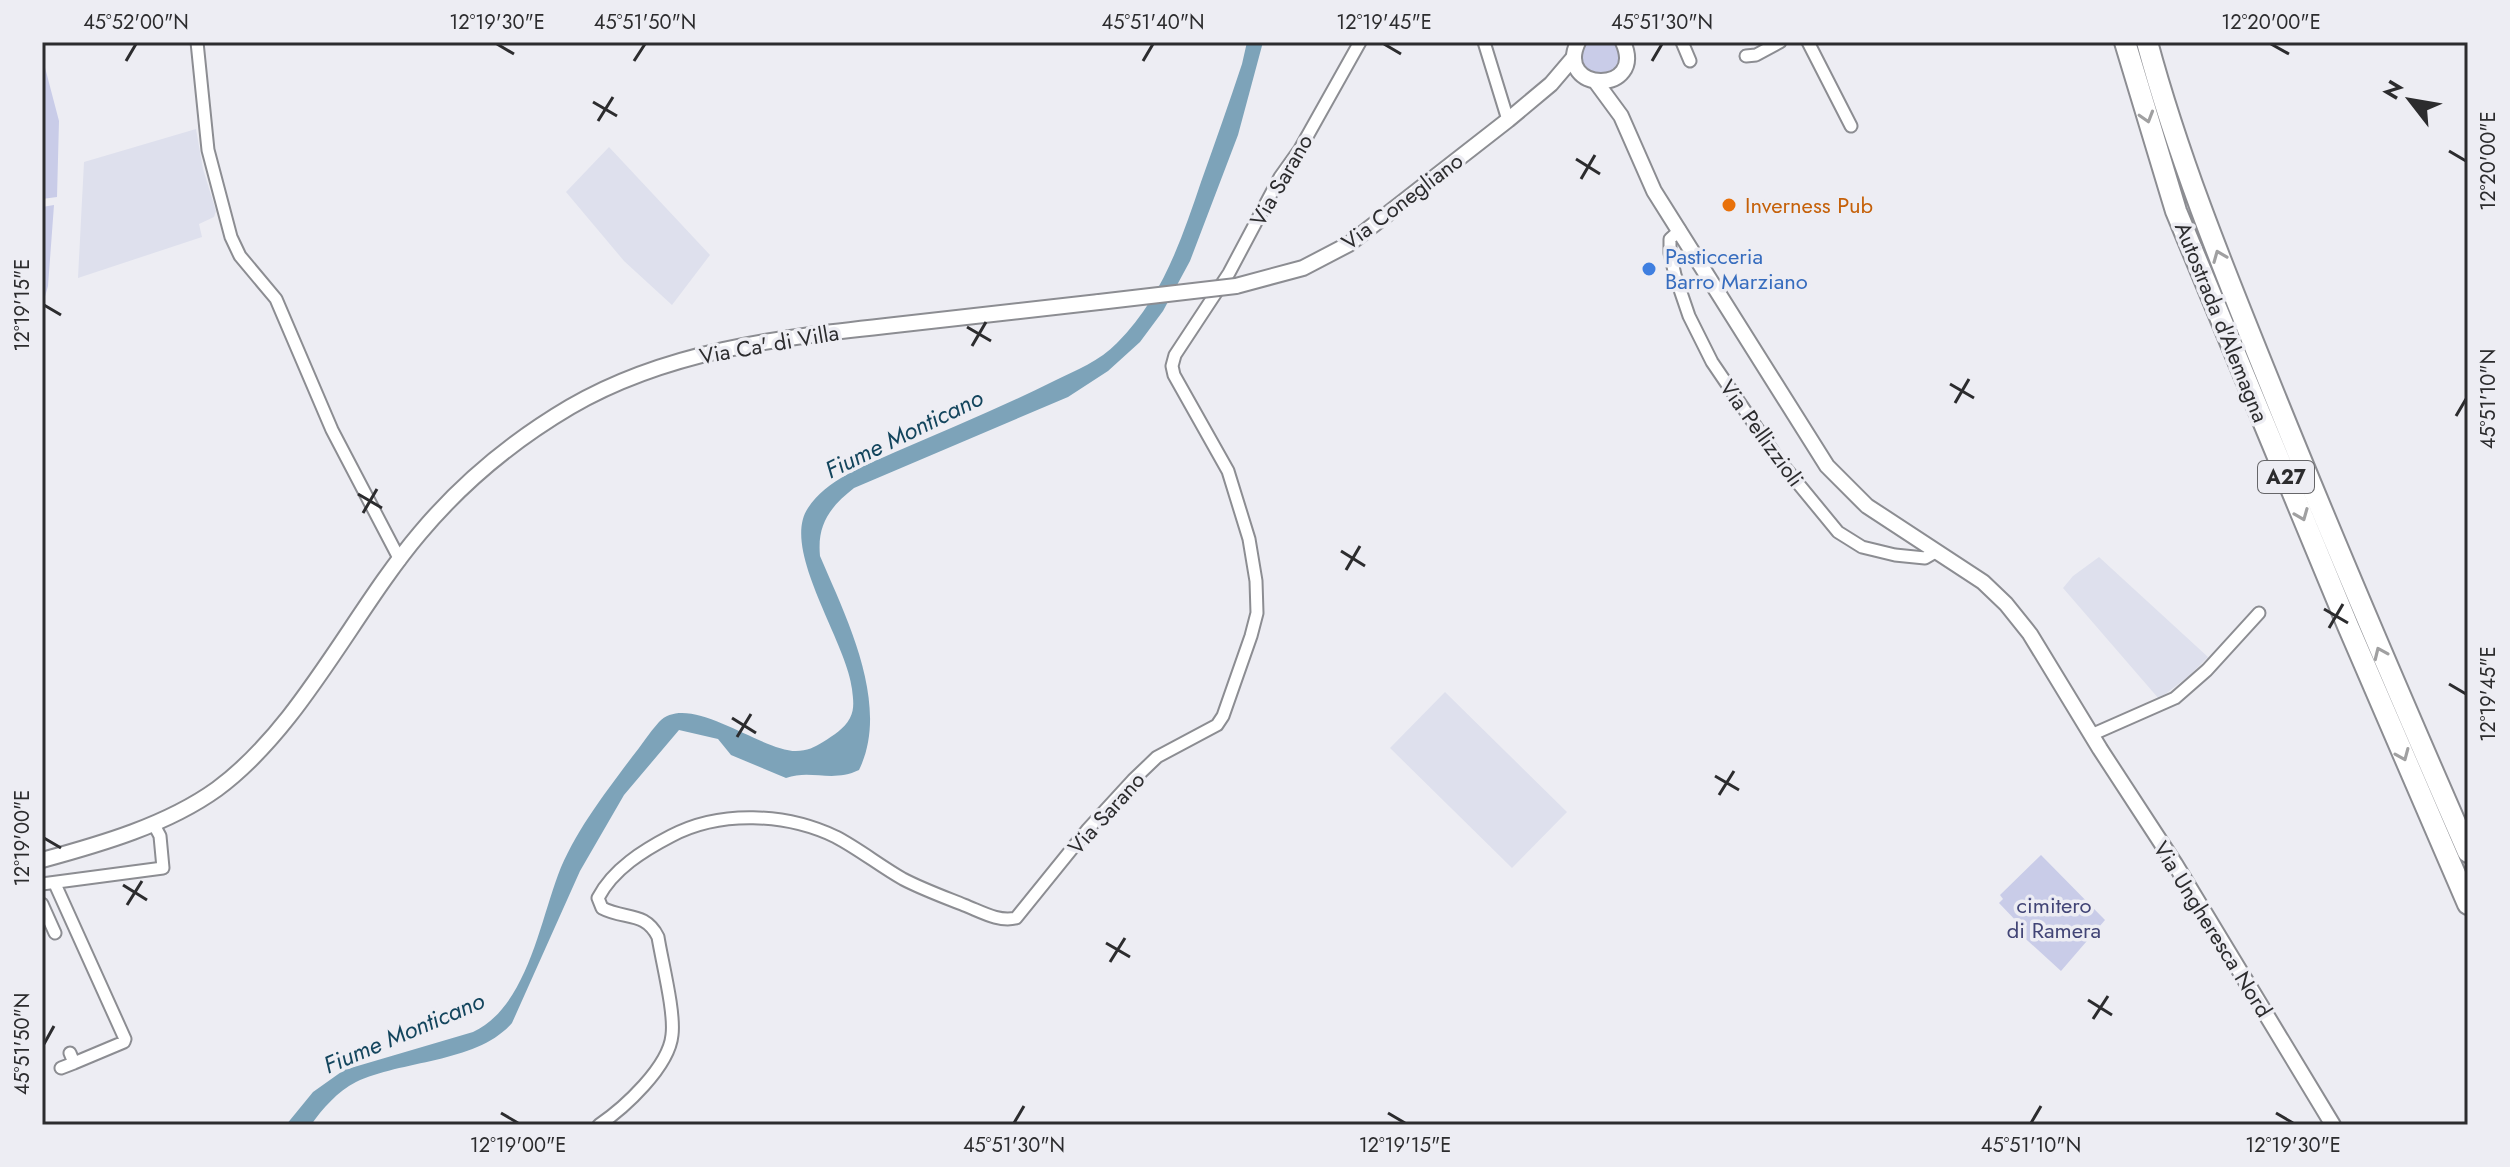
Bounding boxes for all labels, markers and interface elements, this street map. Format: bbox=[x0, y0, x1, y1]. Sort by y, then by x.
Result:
text: 45°52'00"N bbox=[83, 8, 189, 37]
text: 12°19'30"E bbox=[449, 8, 545, 37]
text: 45°51'50"N bbox=[594, 8, 696, 37]
text: 45°51'40"N bbox=[1102, 8, 1204, 37]
text: 12°19'45"E bbox=[1336, 8, 1432, 37]
text: 45°51'30"N bbox=[1611, 8, 1713, 37]
text: 12°20'00"E bbox=[2221, 8, 2321, 37]
north arrow bbox=[2370, 60, 2450, 140]
text: N bbox=[2375, 74, 2411, 105]
one-way arrow bbox=[2138, 109, 2154, 123]
text: 12°20'00"E bbox=[2474, 111, 2503, 211]
street label: Via Sarano bbox=[1242, 128, 1320, 232]
street label: Via Conegliano bbox=[1335, 145, 1469, 257]
place label: Inverness Pub bbox=[1745, 189, 1873, 221]
marker: Inverness Pub bbox=[1720, 196, 1738, 214]
street label: Autostrada d'Alemagna bbox=[2167, 217, 2277, 427]
place label: Pasticceria Barro Marziano bbox=[1665, 240, 1808, 297]
one-way arrow bbox=[2212, 250, 2228, 264]
text: 12°19'15"E bbox=[8, 259, 37, 351]
marker: Pasticceria Barro Marziano bbox=[1640, 260, 1658, 278]
street label: Via Ca' di Villa bbox=[697, 316, 841, 372]
text: 45°51'10"N bbox=[2474, 349, 2503, 449]
street label: Via Pellizzioli bbox=[1712, 373, 1812, 493]
water label: Fiume Monticano bbox=[819, 380, 989, 487]
road number: A27 bbox=[2258, 461, 2314, 493]
one-way arrow bbox=[2292, 507, 2309, 521]
one-way arrow bbox=[2374, 646, 2390, 661]
text: 12°19'45"E bbox=[2474, 646, 2503, 742]
one-way arrow bbox=[2394, 747, 2410, 761]
street label: Via Sarano bbox=[1060, 764, 1152, 862]
text: 12°19'00"E bbox=[8, 790, 37, 886]
street label: Via Ungheresca Nord bbox=[2146, 835, 2280, 1023]
park label: cimitero di Ramera bbox=[2007, 889, 2101, 946]
water label: Fiume Monticano bbox=[318, 983, 490, 1082]
text: 45°51'50"N bbox=[8, 993, 37, 1095]
text: 12°19'00"E bbox=[470, 1131, 566, 1160]
text: 45°51'30"N bbox=[963, 1131, 1065, 1160]
text: 12°19'15"E bbox=[1359, 1131, 1451, 1160]
text: 45°51'10"N bbox=[1981, 1131, 2081, 1160]
text: 12°19'30"E bbox=[2245, 1131, 2341, 1160]

